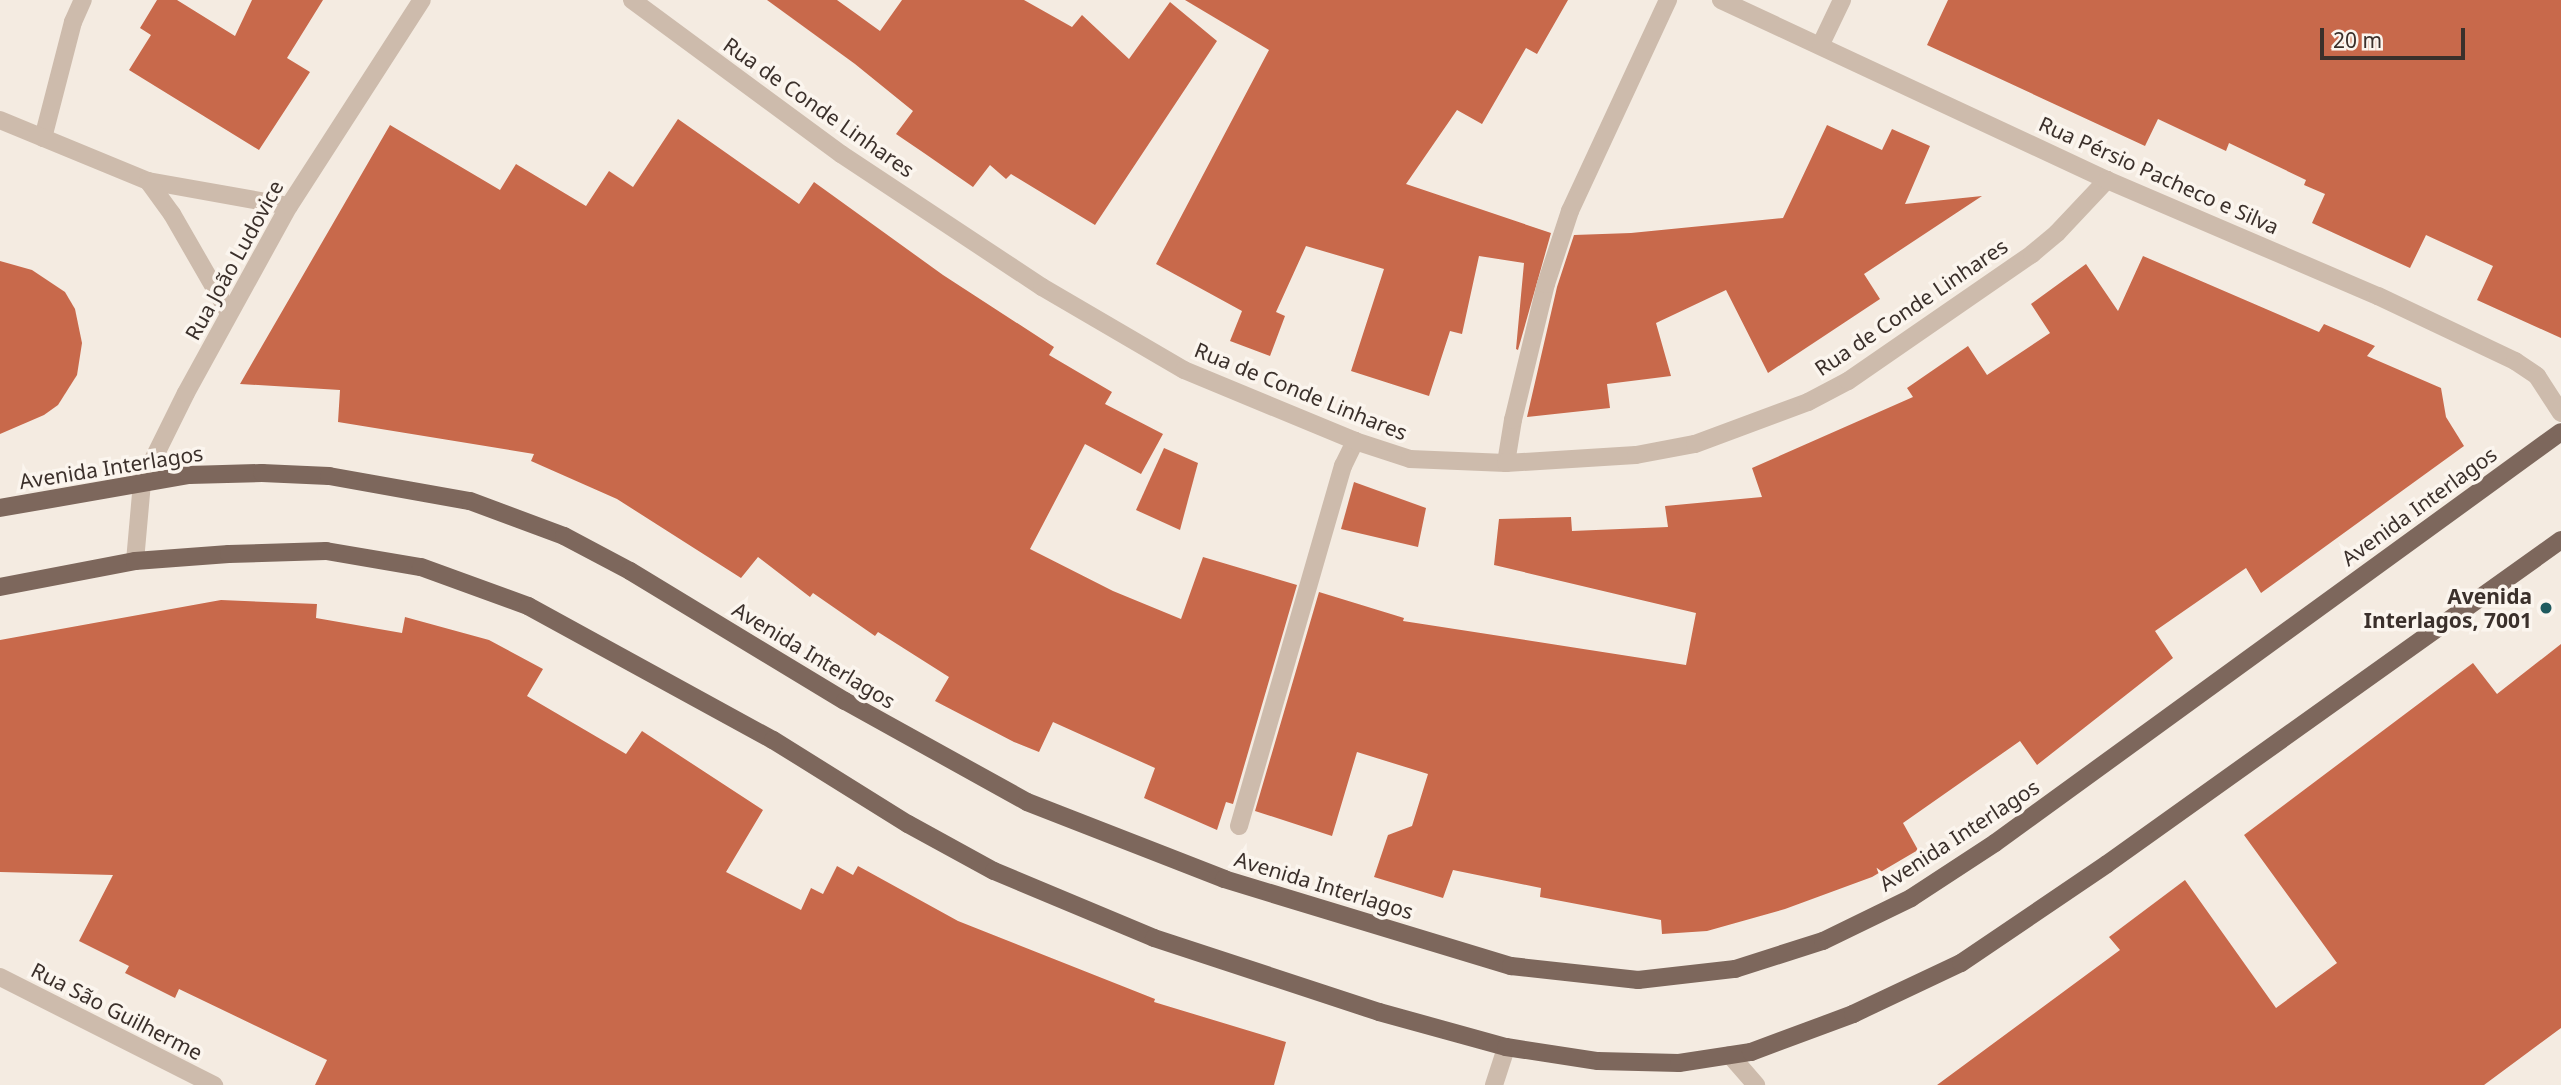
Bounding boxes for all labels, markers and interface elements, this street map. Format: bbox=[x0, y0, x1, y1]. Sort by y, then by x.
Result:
scale bar bbox=[2323, 14, 2468, 58]
text: 20 m bbox=[2333, 26, 2382, 54]
street label: Rua de Conde Linhares bbox=[719, 32, 919, 182]
street label: Rua Pérsio Pacheco e Silva bbox=[2035, 111, 2283, 239]
street label: Rua João Ludovice bbox=[180, 176, 288, 344]
street label: Rua de Conde Linhares bbox=[1810, 233, 2012, 381]
street label: Rua de Conde Linhares bbox=[1191, 337, 1411, 445]
street label: Avenida Interlagos bbox=[17, 440, 205, 494]
street label: Avenida Interlagos bbox=[2337, 441, 2501, 571]
place label: Avenida Interlagos, 7001 bbox=[2364, 583, 2532, 633]
street label: Avenida Interlagos bbox=[728, 596, 900, 714]
marker: Avenida Interlagos, 7001 bbox=[2538, 600, 2554, 616]
street label: Avenida Interlagos bbox=[1874, 774, 2044, 896]
street label: Avenida Interlagos bbox=[1232, 846, 1416, 924]
street label: Rua São Guilherme bbox=[27, 957, 207, 1065]

